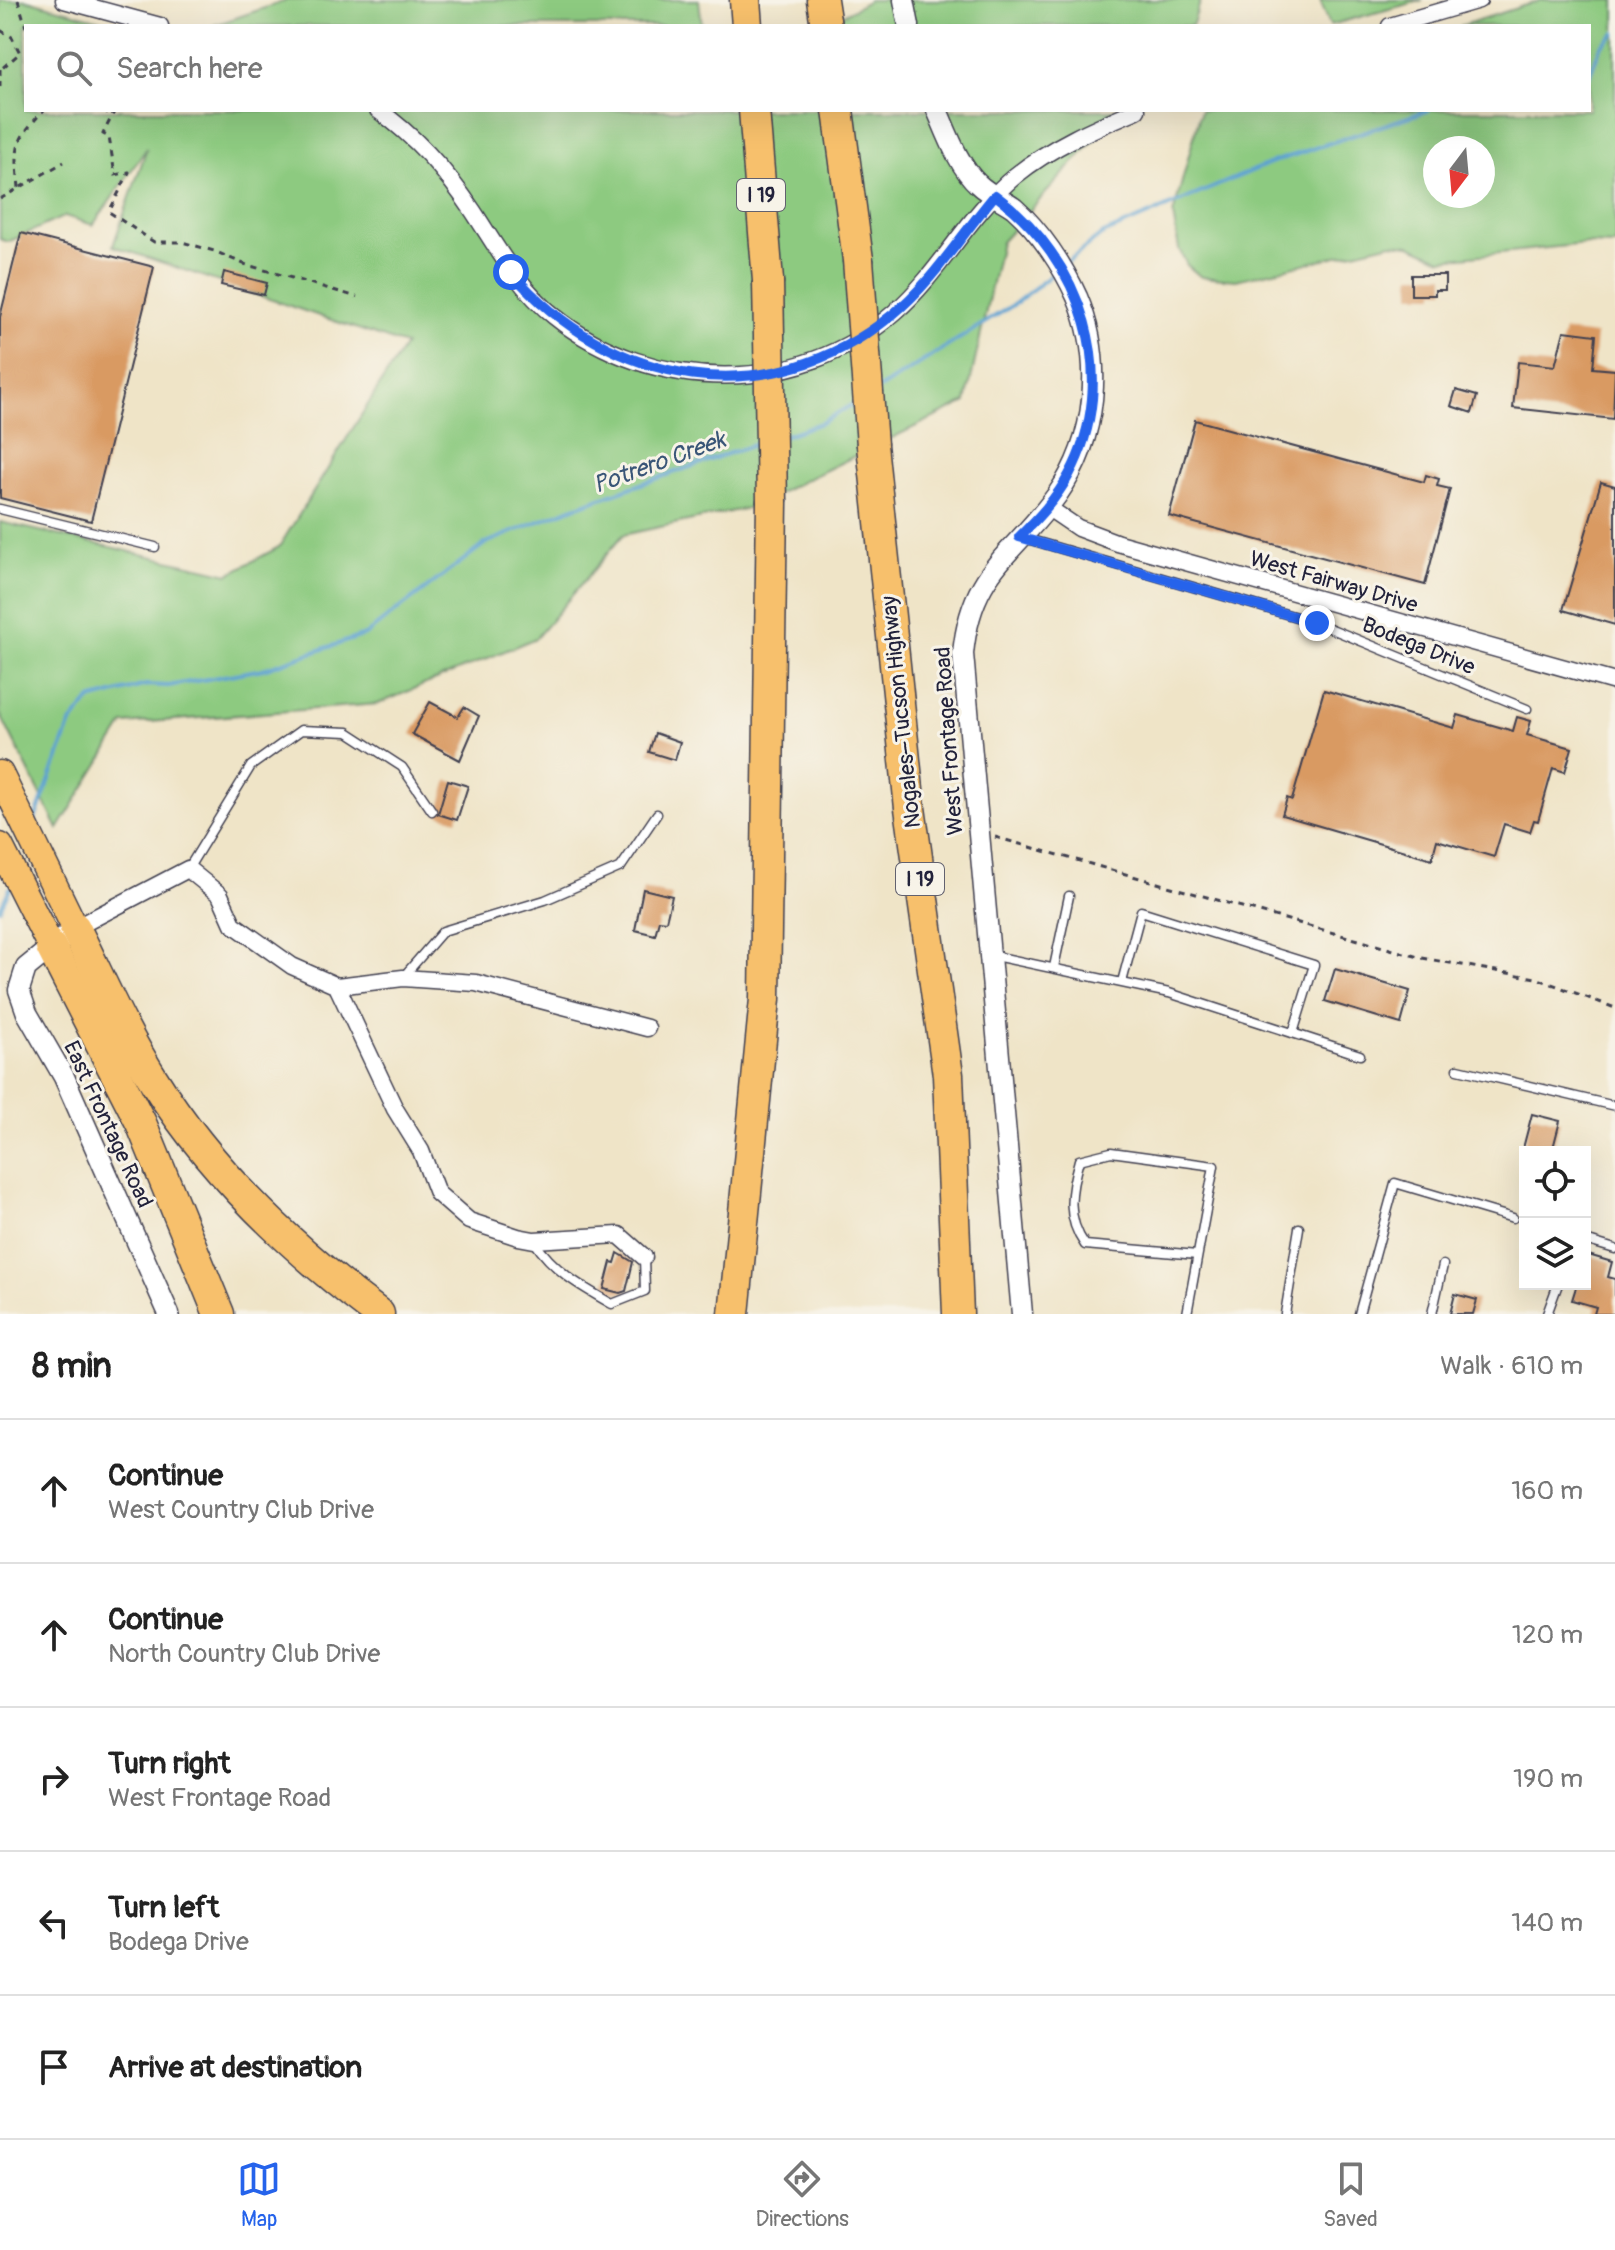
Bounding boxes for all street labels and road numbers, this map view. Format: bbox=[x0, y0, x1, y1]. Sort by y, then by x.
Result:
road number: I 19 bbox=[737, 179, 785, 211]
street label: West Fairway Drive bbox=[1247, 545, 1421, 619]
street label: Nogales–Tucson Highway bbox=[875, 594, 927, 829]
street label: Bodega Drive bbox=[1358, 611, 1479, 681]
street label: West Frontage Road bbox=[928, 646, 970, 836]
road number: I 19 bbox=[896, 863, 944, 895]
street label: East Frontage Road bbox=[57, 1036, 159, 1212]

